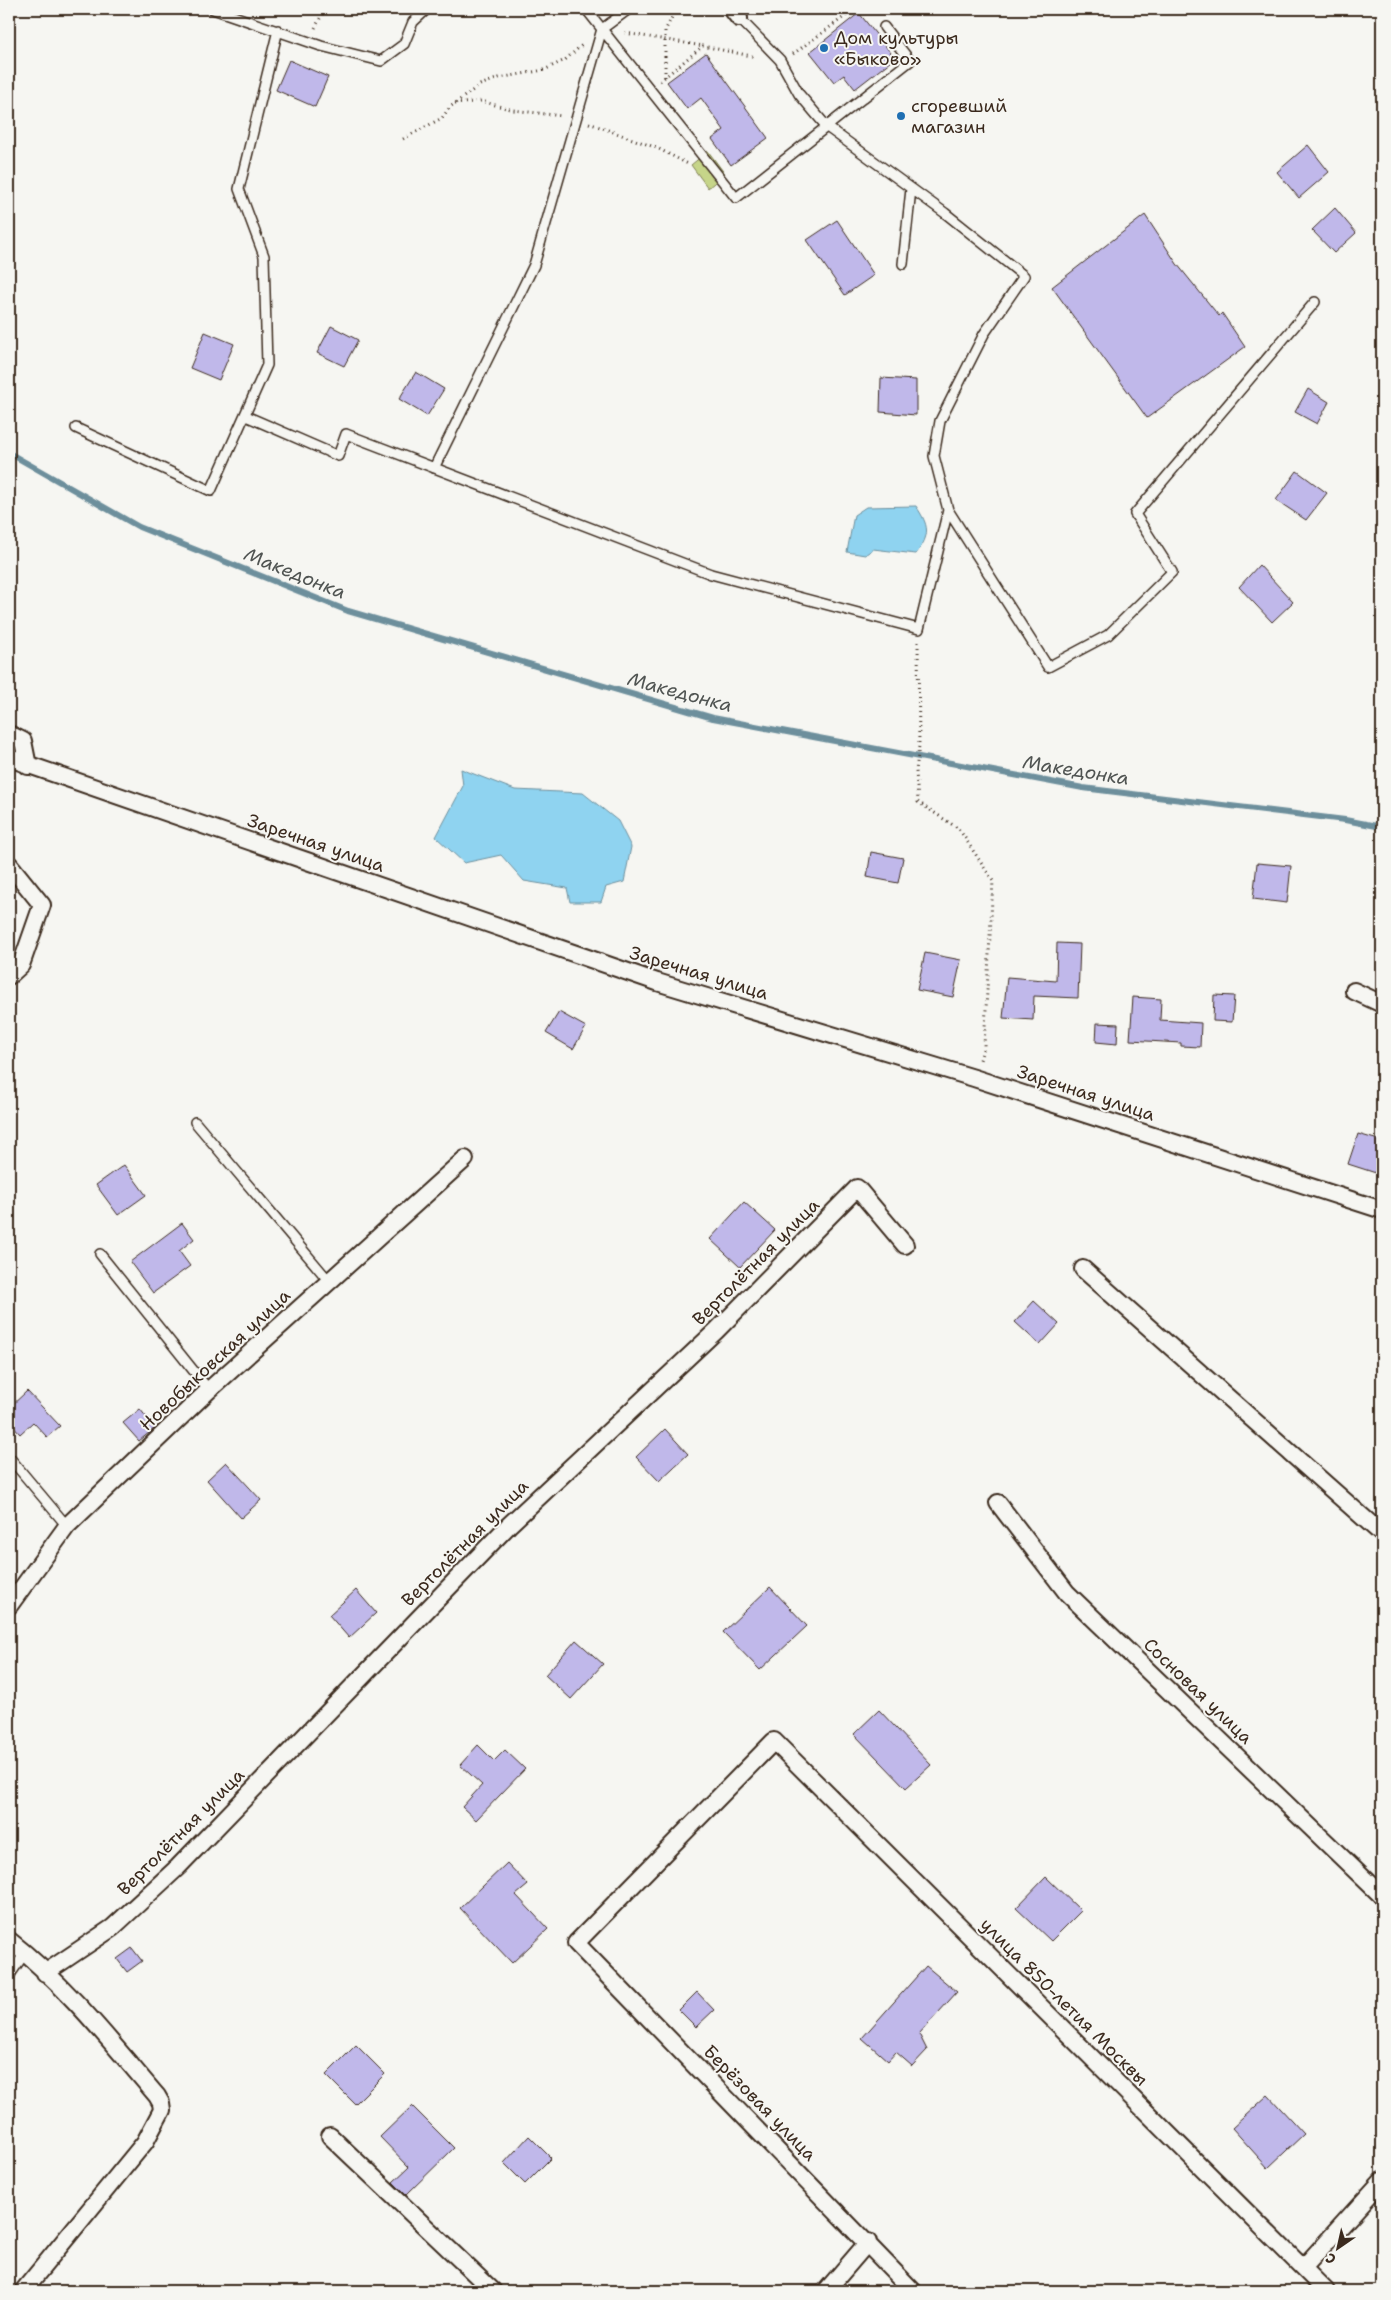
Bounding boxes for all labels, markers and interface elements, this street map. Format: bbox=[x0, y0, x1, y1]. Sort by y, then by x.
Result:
place label: Дом культуры «Быково» bbox=[834, 26, 959, 71]
marker: Дом культуры «Быково» bbox=[818, 42, 830, 54]
place label: сгоревший магазин bbox=[911, 94, 1007, 139]
marker: сгоревший магазин bbox=[895, 110, 907, 122]
water label: Македонка bbox=[241, 541, 349, 605]
water label: Македонка bbox=[625, 666, 735, 718]
water label: Македонка bbox=[1021, 749, 1131, 791]
street label: Заречная улица bbox=[244, 808, 388, 878]
street label: Заречная улица bbox=[627, 941, 771, 1005]
street label: Заречная улица bbox=[1014, 1059, 1158, 1127]
street label: Вертолётная улица bbox=[687, 1193, 825, 1331]
street label: Новобыковская улица bbox=[134, 1284, 296, 1436]
street label: Вертолётная улица bbox=[396, 1474, 534, 1612]
street label: Сосновая улица bbox=[1138, 1633, 1258, 1749]
street label: Вертолётная улица bbox=[112, 1763, 250, 1901]
street label: улица 850-летия Москвы bbox=[975, 1913, 1153, 2091]
street label: Берёзовая улица bbox=[698, 2040, 822, 2166]
north arrow bbox=[1314, 2222, 1364, 2272]
text: С bbox=[1322, 2249, 1339, 2269]

